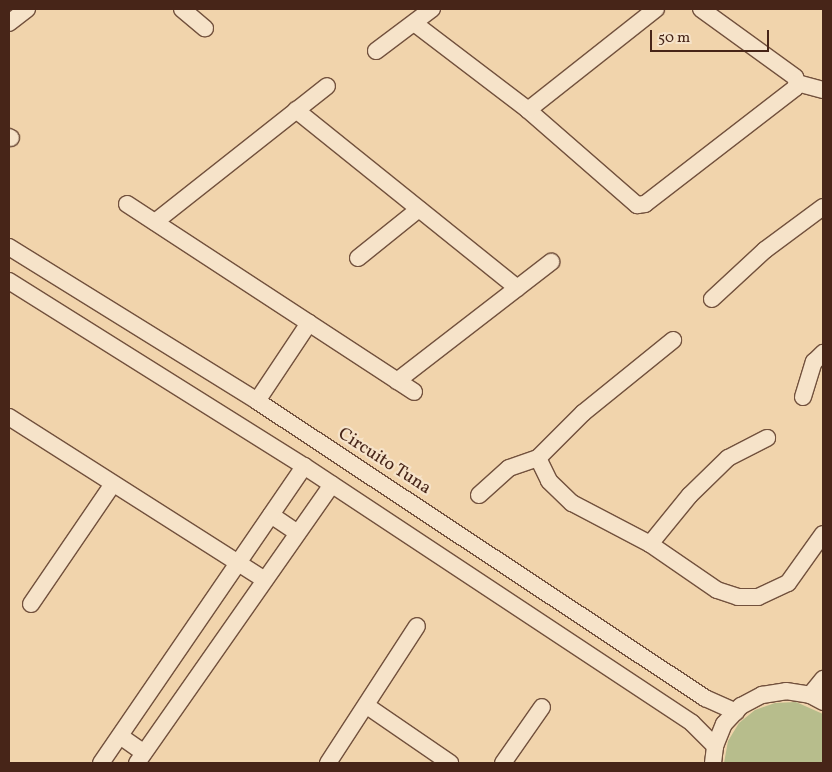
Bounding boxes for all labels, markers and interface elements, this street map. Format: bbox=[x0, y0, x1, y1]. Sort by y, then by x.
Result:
scale bar bbox=[652, 20, 771, 52]
text: 50 m bbox=[658, 28, 690, 49]
street label: Circuito Tuna bbox=[333, 424, 435, 500]

